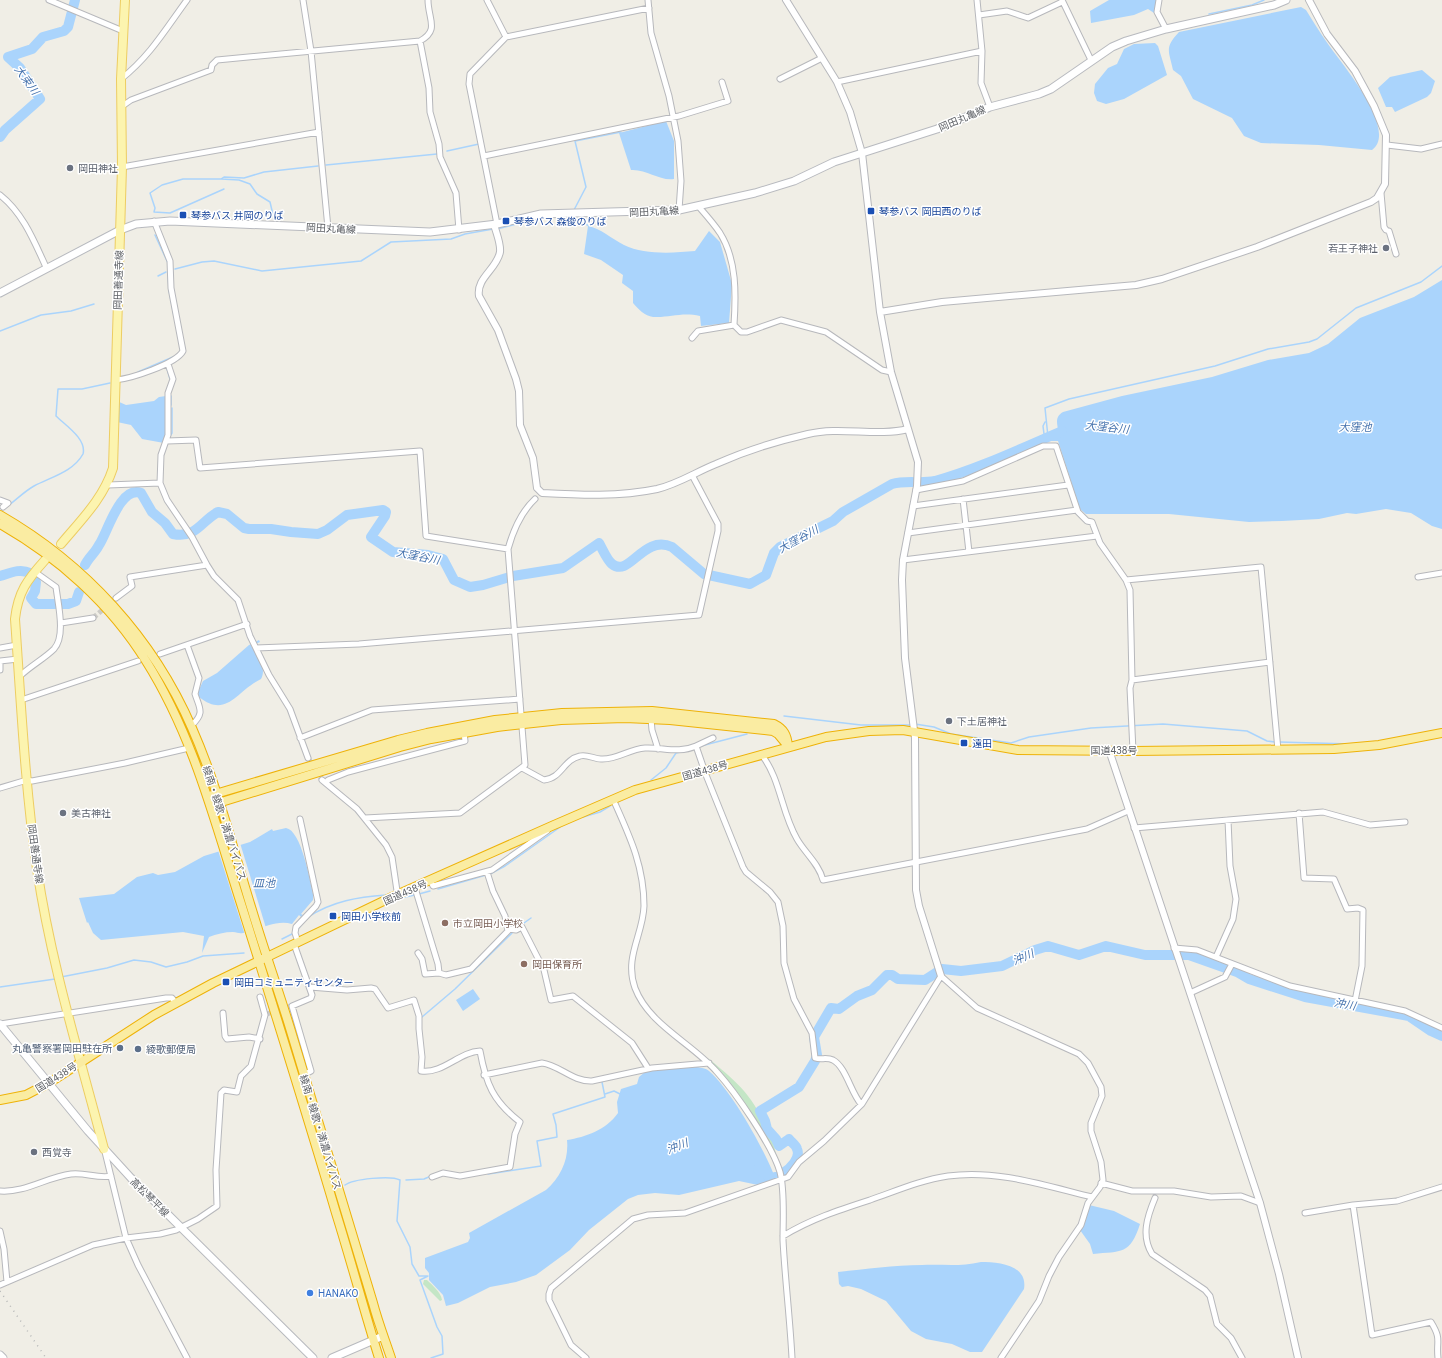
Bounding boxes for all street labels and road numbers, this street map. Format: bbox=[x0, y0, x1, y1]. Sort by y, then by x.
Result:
street label: 岡田丸亀線 bbox=[937, 104, 987, 133]
street label: 岡田丸亀線 bbox=[629, 205, 679, 218]
street label: 岡田丸亀線 bbox=[306, 222, 356, 235]
street label: 岡田善通寺線 bbox=[112, 250, 125, 310]
street label: 国道438号 bbox=[1091, 745, 1137, 756]
street label: 国道438号 bbox=[681, 759, 729, 782]
street label: 綾南・綾歌・満濃バイパス bbox=[201, 764, 248, 882]
street label: 岡田善通寺線 bbox=[26, 824, 45, 885]
street label: 国道438号 bbox=[382, 878, 429, 907]
street label: 国道438号 bbox=[33, 1060, 79, 1095]
street label: 綾南・綾歌・満濃バイパス bbox=[298, 1073, 343, 1191]
street label: 高松琴平線 bbox=[128, 1176, 171, 1219]

